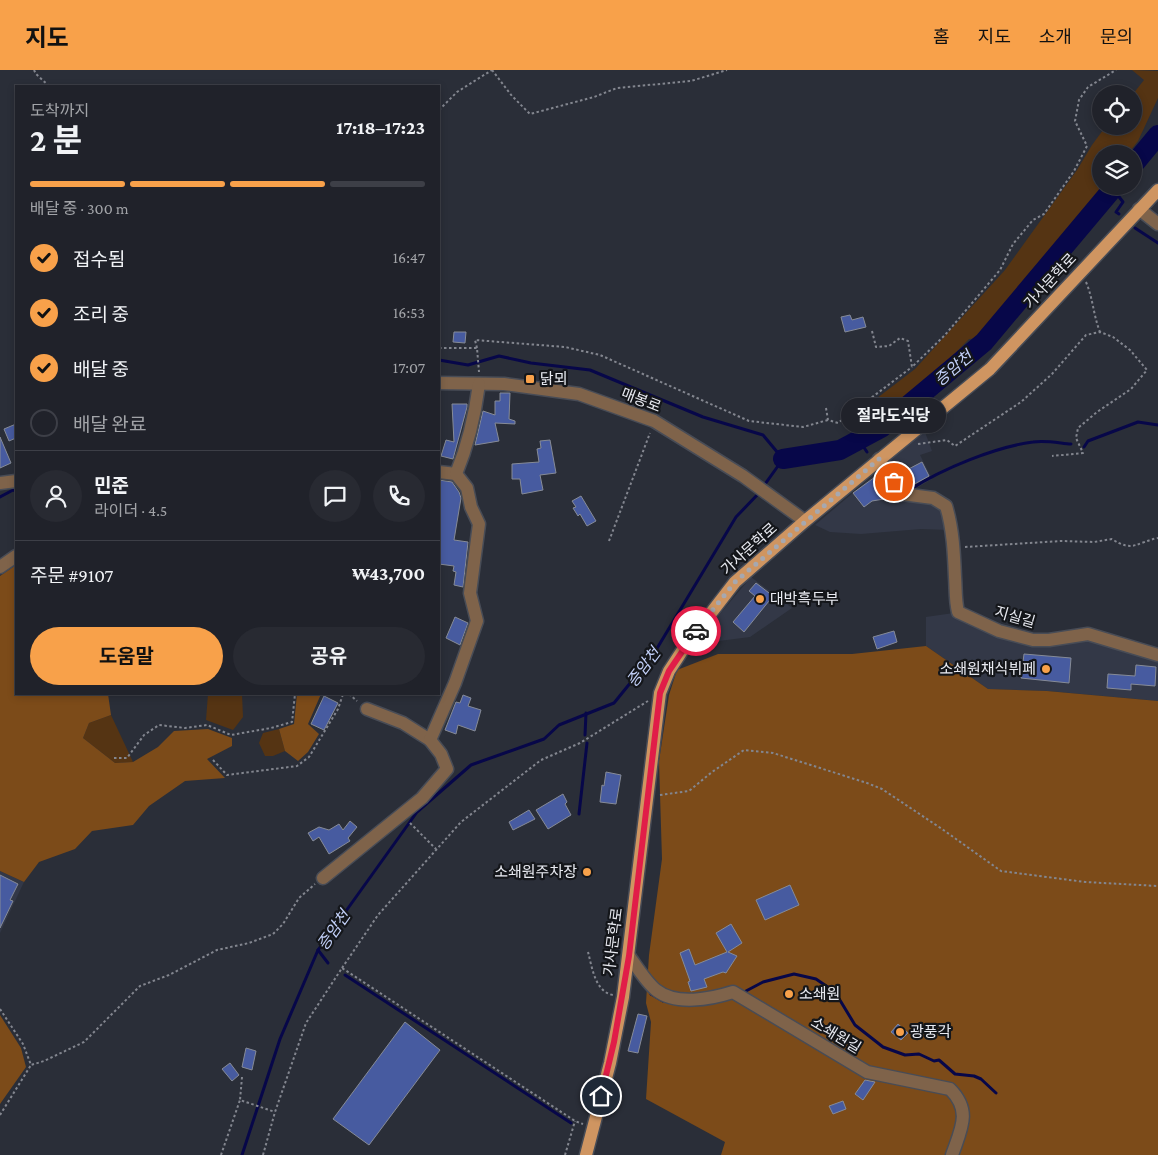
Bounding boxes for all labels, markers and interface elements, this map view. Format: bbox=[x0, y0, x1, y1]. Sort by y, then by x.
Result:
text: 지도 bbox=[25, 24, 69, 51]
text: 홈 bbox=[933, 27, 950, 47]
text: 지도 bbox=[978, 27, 1011, 47]
text: 소개 bbox=[1039, 27, 1072, 47]
text: 문의 bbox=[1100, 27, 1133, 47]
map controls bbox=[1092, 85, 1142, 195]
button: locate bbox=[1092, 85, 1142, 135]
text: 도착까지 bbox=[30, 102, 89, 119]
text: 17:18–17:23 bbox=[336, 117, 425, 138]
text: 2 분 bbox=[30, 122, 82, 158]
button: layers bbox=[1092, 145, 1142, 195]
text: 배달 중 · 300 m bbox=[30, 200, 129, 217]
icon: check bbox=[30, 244, 58, 272]
text: 접수됨 bbox=[73, 249, 125, 270]
text: 16:47 bbox=[393, 249, 425, 266]
street label: 가사문학로 bbox=[1020, 250, 1079, 312]
icon: check bbox=[30, 299, 58, 327]
text: 조리 중 bbox=[73, 304, 129, 325]
text: 16:53 bbox=[393, 304, 425, 321]
water label: 증암천 bbox=[931, 346, 977, 389]
icon: check bbox=[30, 354, 58, 382]
text: 배달 중 bbox=[73, 359, 129, 380]
text: 17:07 bbox=[393, 359, 425, 376]
place label: 닭뫼 bbox=[540, 371, 568, 387]
marker: 닭뫼 bbox=[524, 373, 536, 385]
street label: 매봉로 bbox=[619, 385, 663, 415]
callout: 절라도식당 bbox=[842, 397, 946, 432]
text: 절라도식당 bbox=[857, 407, 930, 424]
text: 배달 완료 bbox=[73, 414, 146, 435]
pin bbox=[873, 461, 915, 503]
icon: bag bbox=[880, 468, 908, 496]
button: person bbox=[30, 470, 82, 522]
button: chat bbox=[309, 470, 361, 522]
button: phone bbox=[373, 470, 425, 522]
text: 민준 bbox=[94, 475, 129, 496]
text: 라이더 · 4.5 bbox=[94, 502, 167, 519]
street label: 가사문학로 bbox=[717, 519, 780, 578]
text: ₩43,700 bbox=[352, 563, 425, 584]
text: 주문 #9107 bbox=[30, 565, 113, 586]
place label: 대박흑두부 bbox=[770, 591, 839, 607]
marker: 대박흑두부 bbox=[754, 593, 766, 605]
street label: 지실길 bbox=[993, 604, 1037, 630]
courier bbox=[671, 606, 721, 656]
icon: car bbox=[682, 617, 710, 645]
button: 도움말 bbox=[30, 627, 223, 685]
button: 공유 bbox=[233, 627, 425, 685]
water label: 증암천 bbox=[623, 643, 665, 690]
place label: 소쇄원채식뷔페 bbox=[939, 661, 1036, 677]
marker: 소쇄원채식뷔페 bbox=[1040, 663, 1052, 675]
place label: 소쇄원주차장 bbox=[494, 864, 577, 880]
marker: 소쇄원주차장 bbox=[581, 866, 593, 878]
water label: 증암천 bbox=[314, 905, 354, 953]
street label: 가사문학로 bbox=[600, 907, 625, 977]
place label: 소쇄원 bbox=[799, 986, 840, 1002]
marker: 소쇄원 bbox=[783, 988, 795, 1000]
street label: 소쇄원길 bbox=[808, 1014, 864, 1056]
place label: 광풍각 bbox=[910, 1024, 952, 1040]
marker: 광풍각 bbox=[894, 1026, 906, 1038]
pin bbox=[580, 1075, 622, 1117]
icon: home bbox=[587, 1082, 615, 1110]

